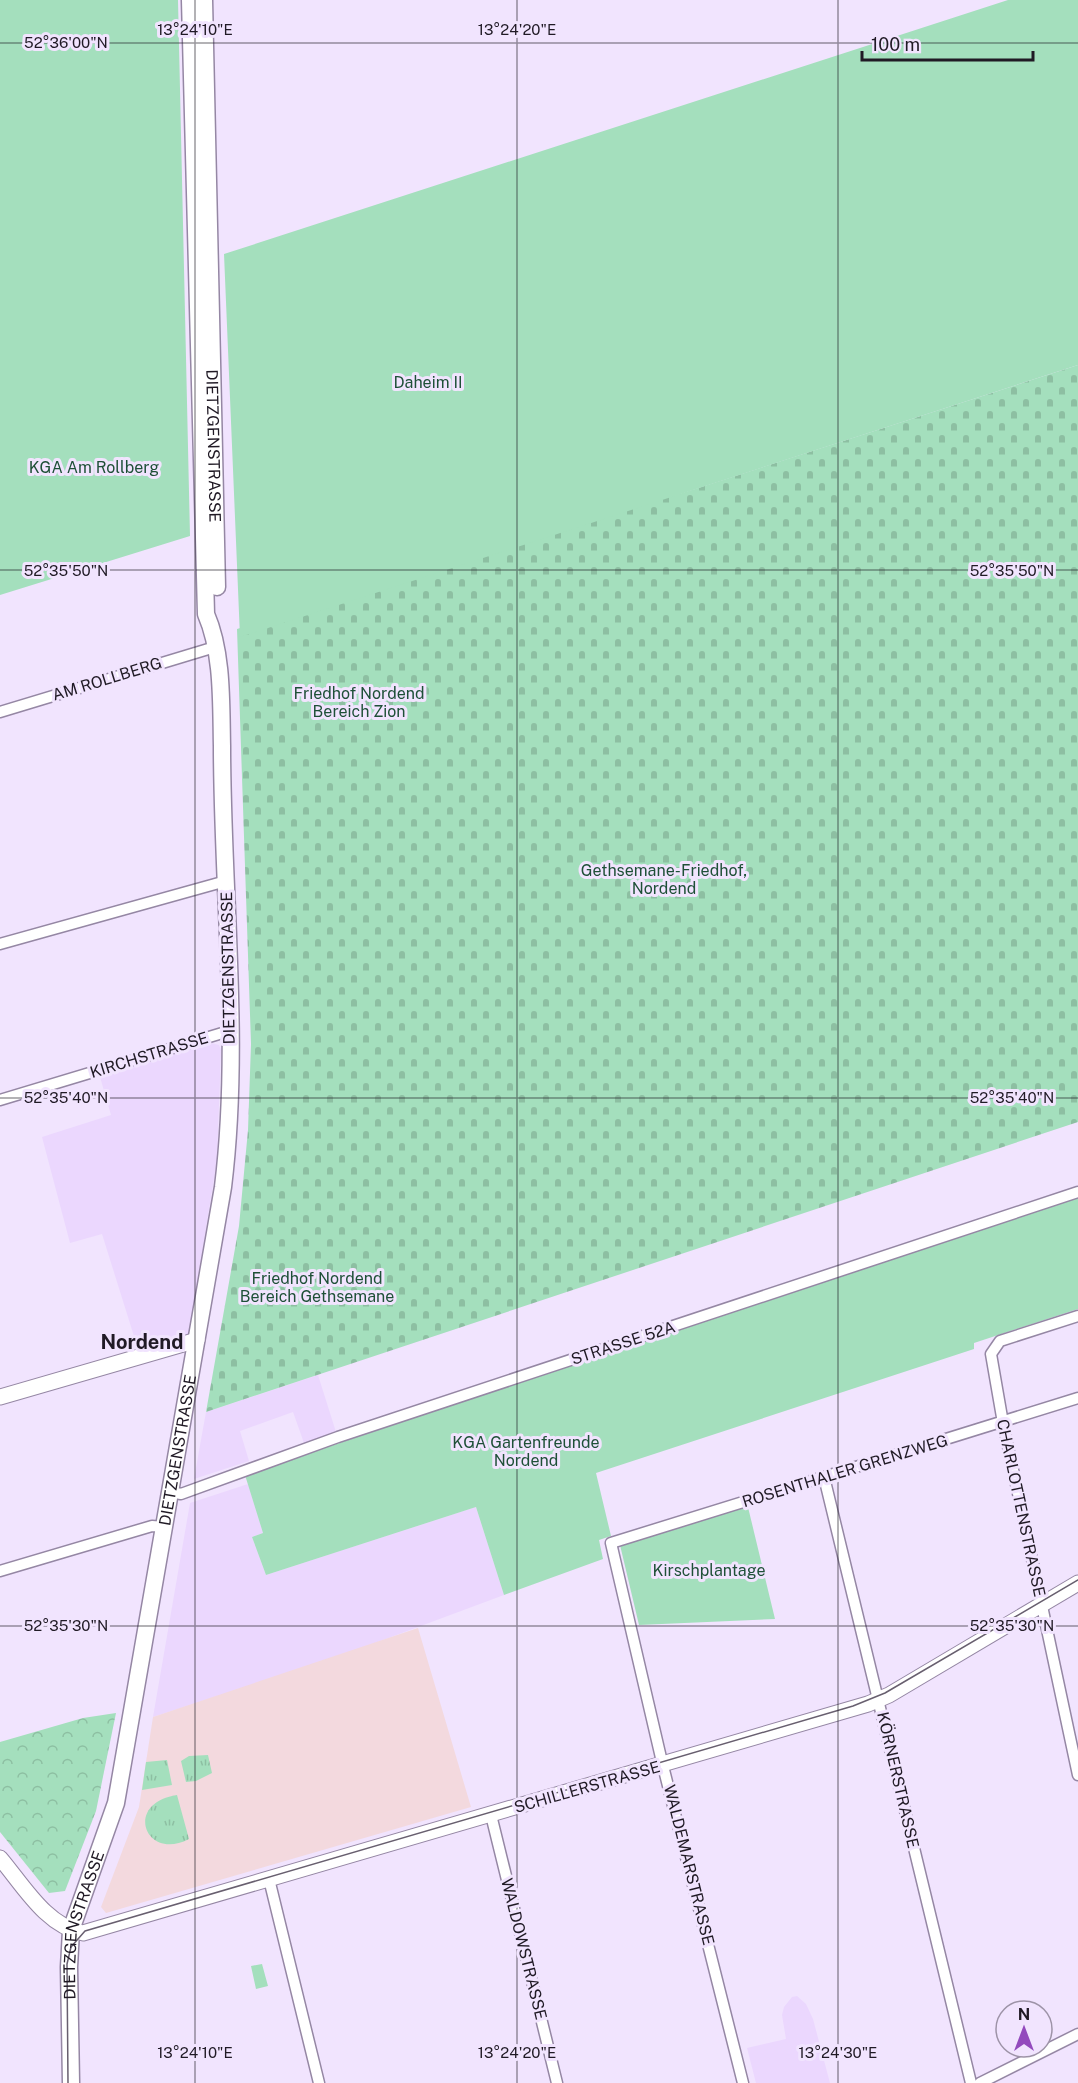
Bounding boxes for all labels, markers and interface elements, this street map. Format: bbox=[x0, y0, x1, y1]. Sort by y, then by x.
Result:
text: 13°24'10"E bbox=[157, 21, 233, 38]
text: 13°24'20"E bbox=[478, 21, 556, 38]
scale bar bbox=[862, 24, 1033, 62]
text: 52°36'00"N bbox=[24, 34, 108, 51]
text: 100 m bbox=[871, 34, 920, 55]
street label: DIETZGENSTRASSE bbox=[203, 369, 225, 523]
park label: Daheim II bbox=[393, 373, 463, 392]
park label: KGA Am Rollberg bbox=[29, 458, 159, 477]
text: 52°35'50"N bbox=[24, 562, 108, 579]
text: 52°35'50"N bbox=[970, 562, 1054, 579]
street label: AM ROLLBERG bbox=[50, 653, 164, 705]
park label: Friedhof Nordend Bereich Zion bbox=[293, 684, 425, 721]
park label: Gethsemane-Friedhof, Nordend bbox=[581, 861, 747, 898]
street label: DIETZGENSTRASSE bbox=[217, 891, 239, 1045]
street label: KIRCHSTRASSE bbox=[88, 1028, 210, 1082]
text: 52°35'40"N bbox=[24, 1089, 108, 1106]
text: 52°35'40"N bbox=[970, 1089, 1054, 1106]
park label: Friedhof Nordend Bereich Gethsemane bbox=[240, 1269, 394, 1306]
street label: STRASSE 52A bbox=[569, 1317, 677, 1369]
district label: Nordend bbox=[101, 1330, 183, 1354]
street label: DIETZGENSTRASSE bbox=[155, 1373, 200, 1527]
street label: CHARLOTTENSTRASSE bbox=[993, 1417, 1049, 1599]
street label: ROSENTHALER GRENZWEG bbox=[740, 1431, 950, 1511]
park label: KGA Gartenfreunde Nordend bbox=[452, 1433, 600, 1470]
park label: Kirschplantage bbox=[653, 1561, 765, 1580]
text: 52°35'30"N bbox=[24, 1617, 108, 1634]
text: 52°35'30"N bbox=[970, 1617, 1054, 1634]
street label: KÖRNERSTRASSE bbox=[873, 1710, 924, 1850]
street label: SCHILLERSTRASSE bbox=[512, 1757, 662, 1817]
street label: WALDEMARSTRASSE bbox=[660, 1783, 718, 1947]
street label: DIETZGENSTRASSE bbox=[59, 1848, 108, 2000]
street label: WALDOWSTRASSE bbox=[497, 1876, 551, 2022]
north arrow bbox=[994, 1999, 1054, 2059]
text: N bbox=[1018, 2005, 1030, 2024]
text: 13°24'10"E bbox=[157, 2044, 233, 2061]
text: 13°24'20"E bbox=[478, 2044, 556, 2061]
text: 13°24'30"E bbox=[799, 2044, 877, 2061]

